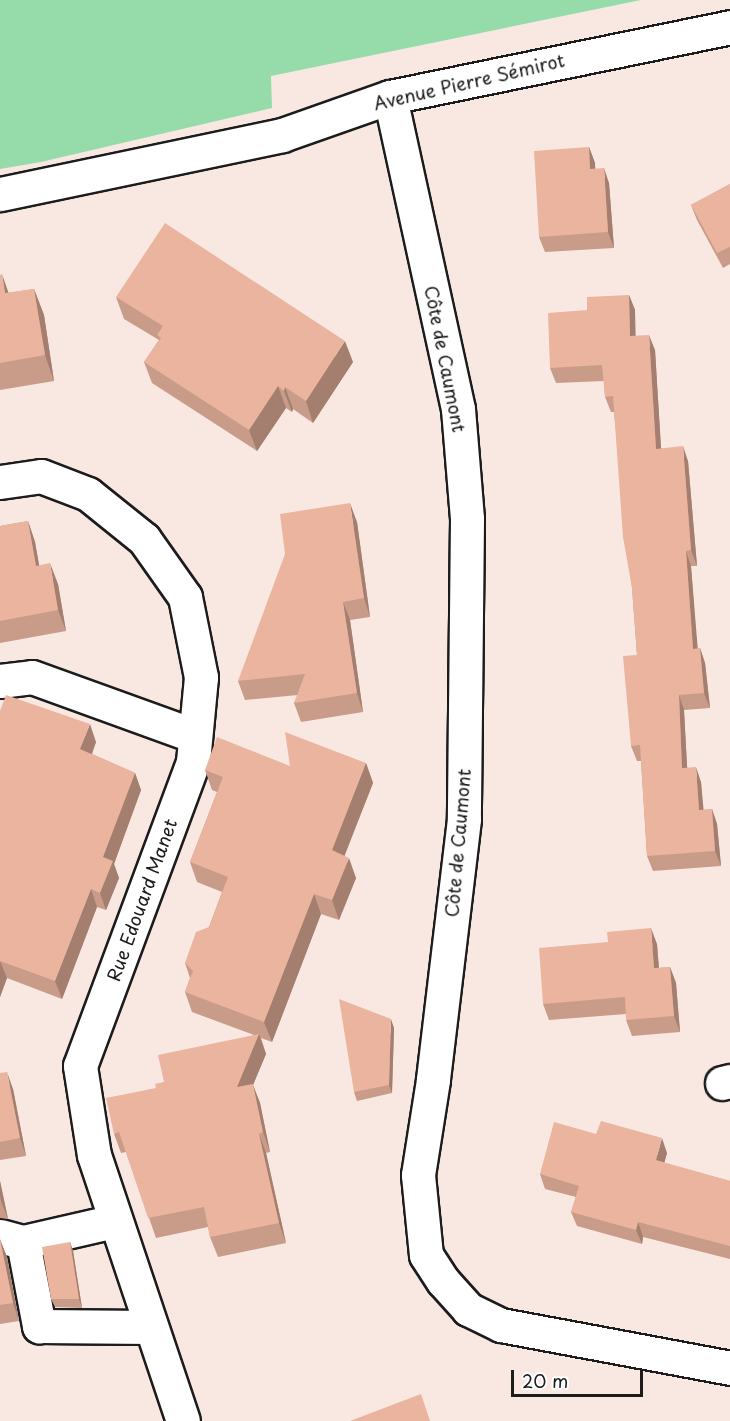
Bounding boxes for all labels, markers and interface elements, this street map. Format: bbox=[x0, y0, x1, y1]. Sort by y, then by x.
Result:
street label: Avenue Pierre Sémirot bbox=[372, 50, 566, 114]
street label: Côte de Caumont bbox=[420, 283, 470, 435]
street label: Côte de Caumont bbox=[441, 767, 475, 919]
street label: Rue Edouard Manet bbox=[102, 815, 182, 985]
scale bar bbox=[514, 1358, 646, 1396]
text: 20 m bbox=[522, 1367, 568, 1394]

